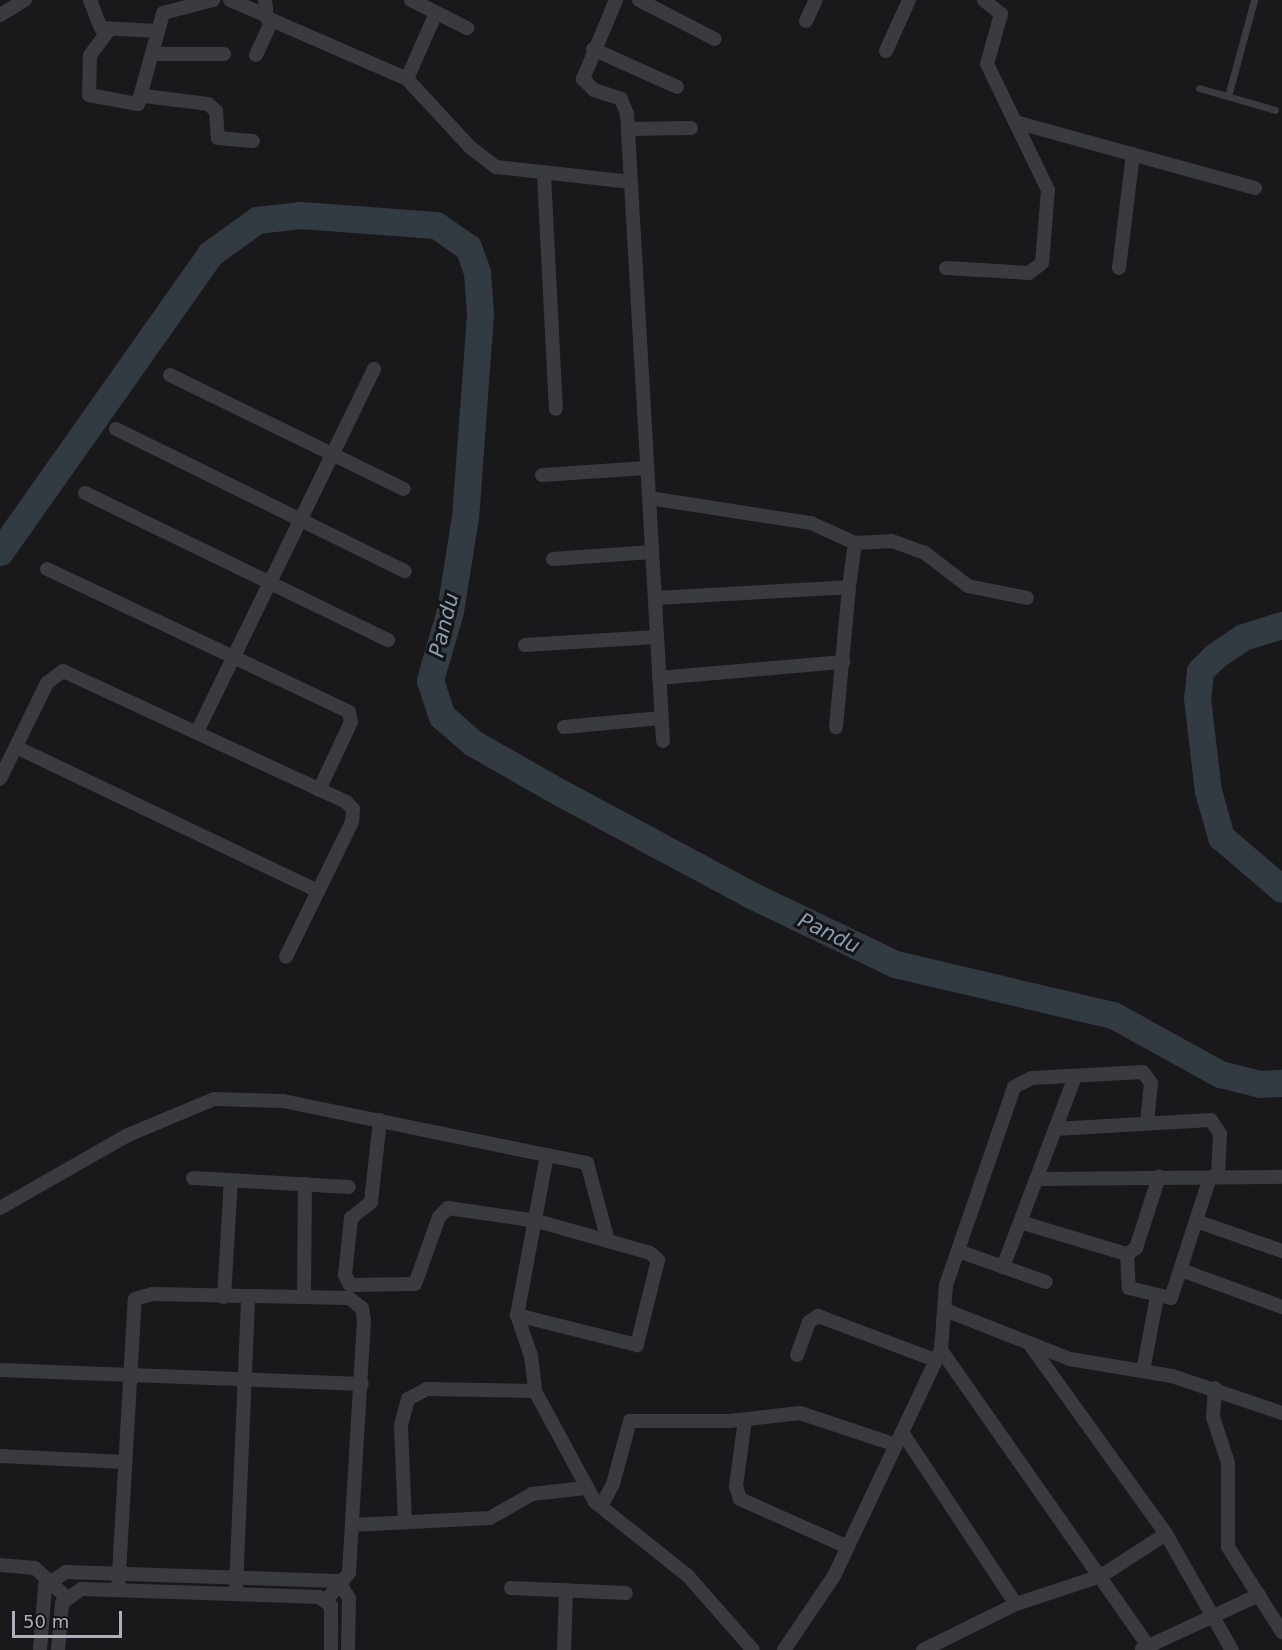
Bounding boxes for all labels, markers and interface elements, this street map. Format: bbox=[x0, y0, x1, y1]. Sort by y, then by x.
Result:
water label: Pandu bbox=[424, 590, 464, 660]
water label: Pandu bbox=[794, 907, 864, 959]
scale bar bbox=[15, 1599, 124, 1637]
text: 50 m bbox=[23, 1611, 69, 1632]

